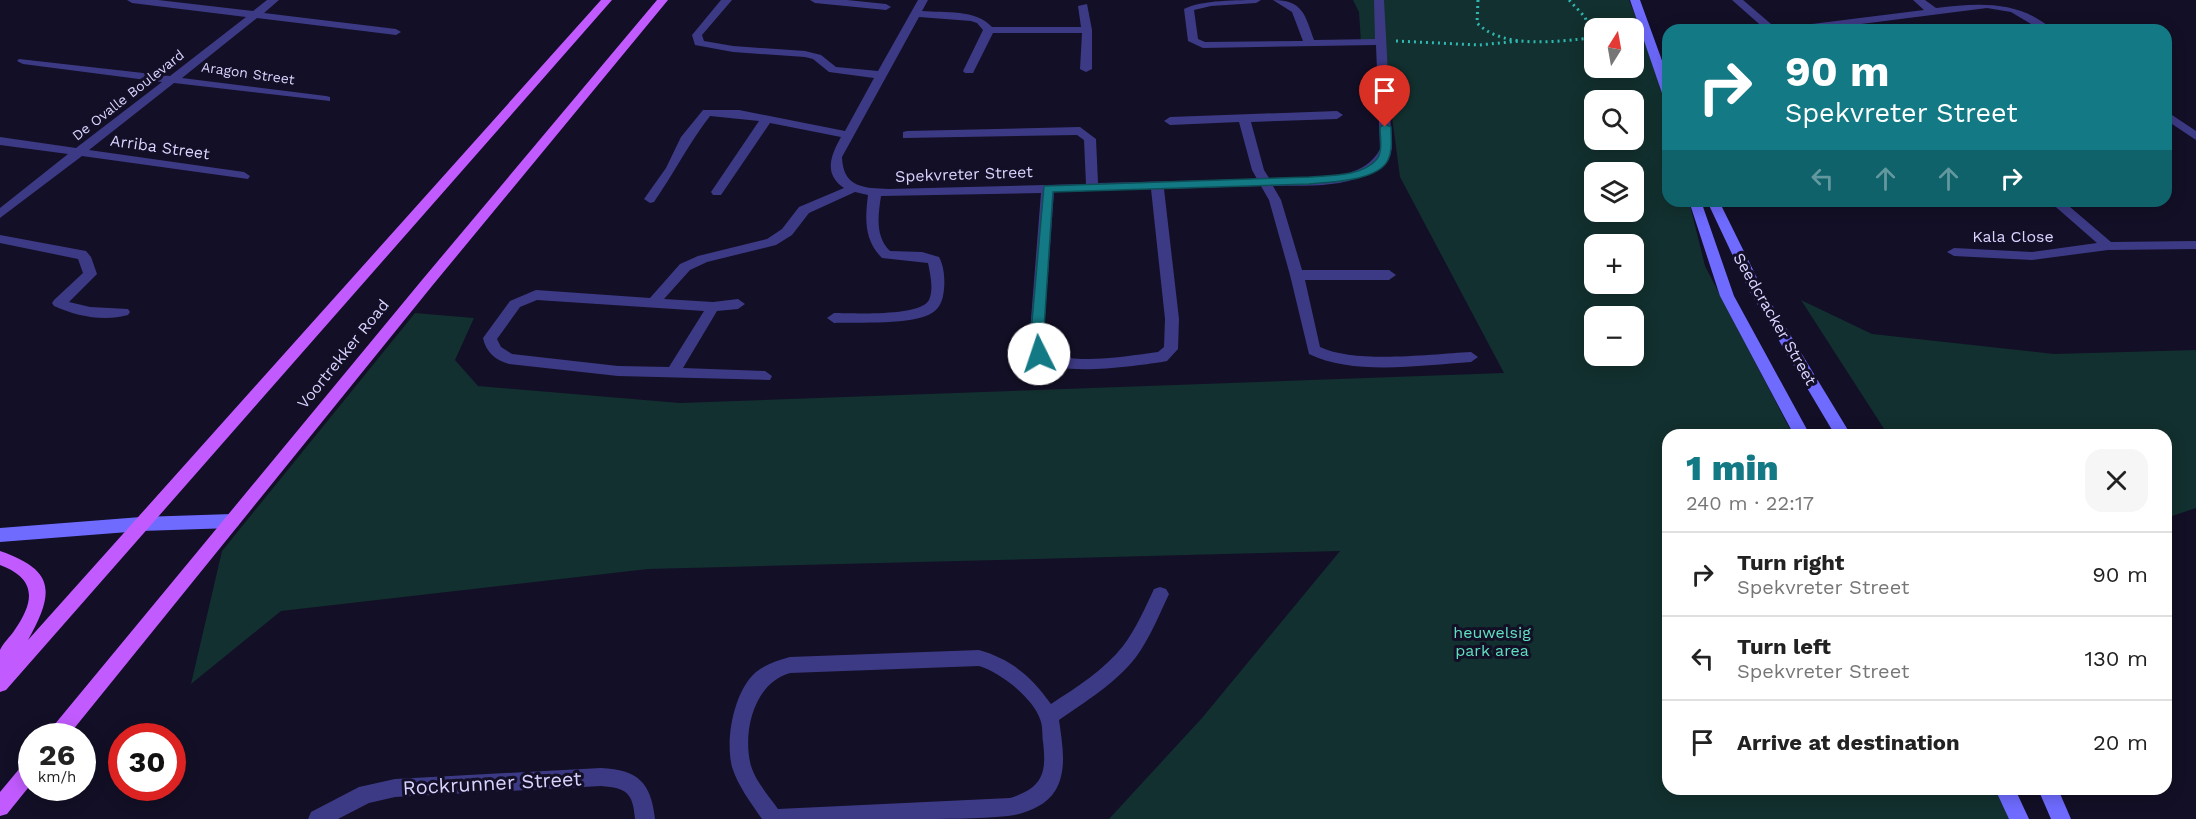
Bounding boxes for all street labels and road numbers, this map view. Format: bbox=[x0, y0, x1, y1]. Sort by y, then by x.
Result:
street label: De Ovalle Boulevard bbox=[69, 46, 187, 144]
street label: Aragon Street bbox=[200, 59, 296, 87]
street label: Arriba Street bbox=[109, 131, 211, 163]
street label: Spekvreter Street bbox=[895, 162, 1033, 186]
street label: Kala Close bbox=[1972, 227, 2054, 246]
street label: Seedcracker Street bbox=[1729, 249, 1821, 389]
street label: Voortrekker Road bbox=[293, 296, 393, 412]
street label: Rockrunner Street bbox=[402, 766, 583, 800]

